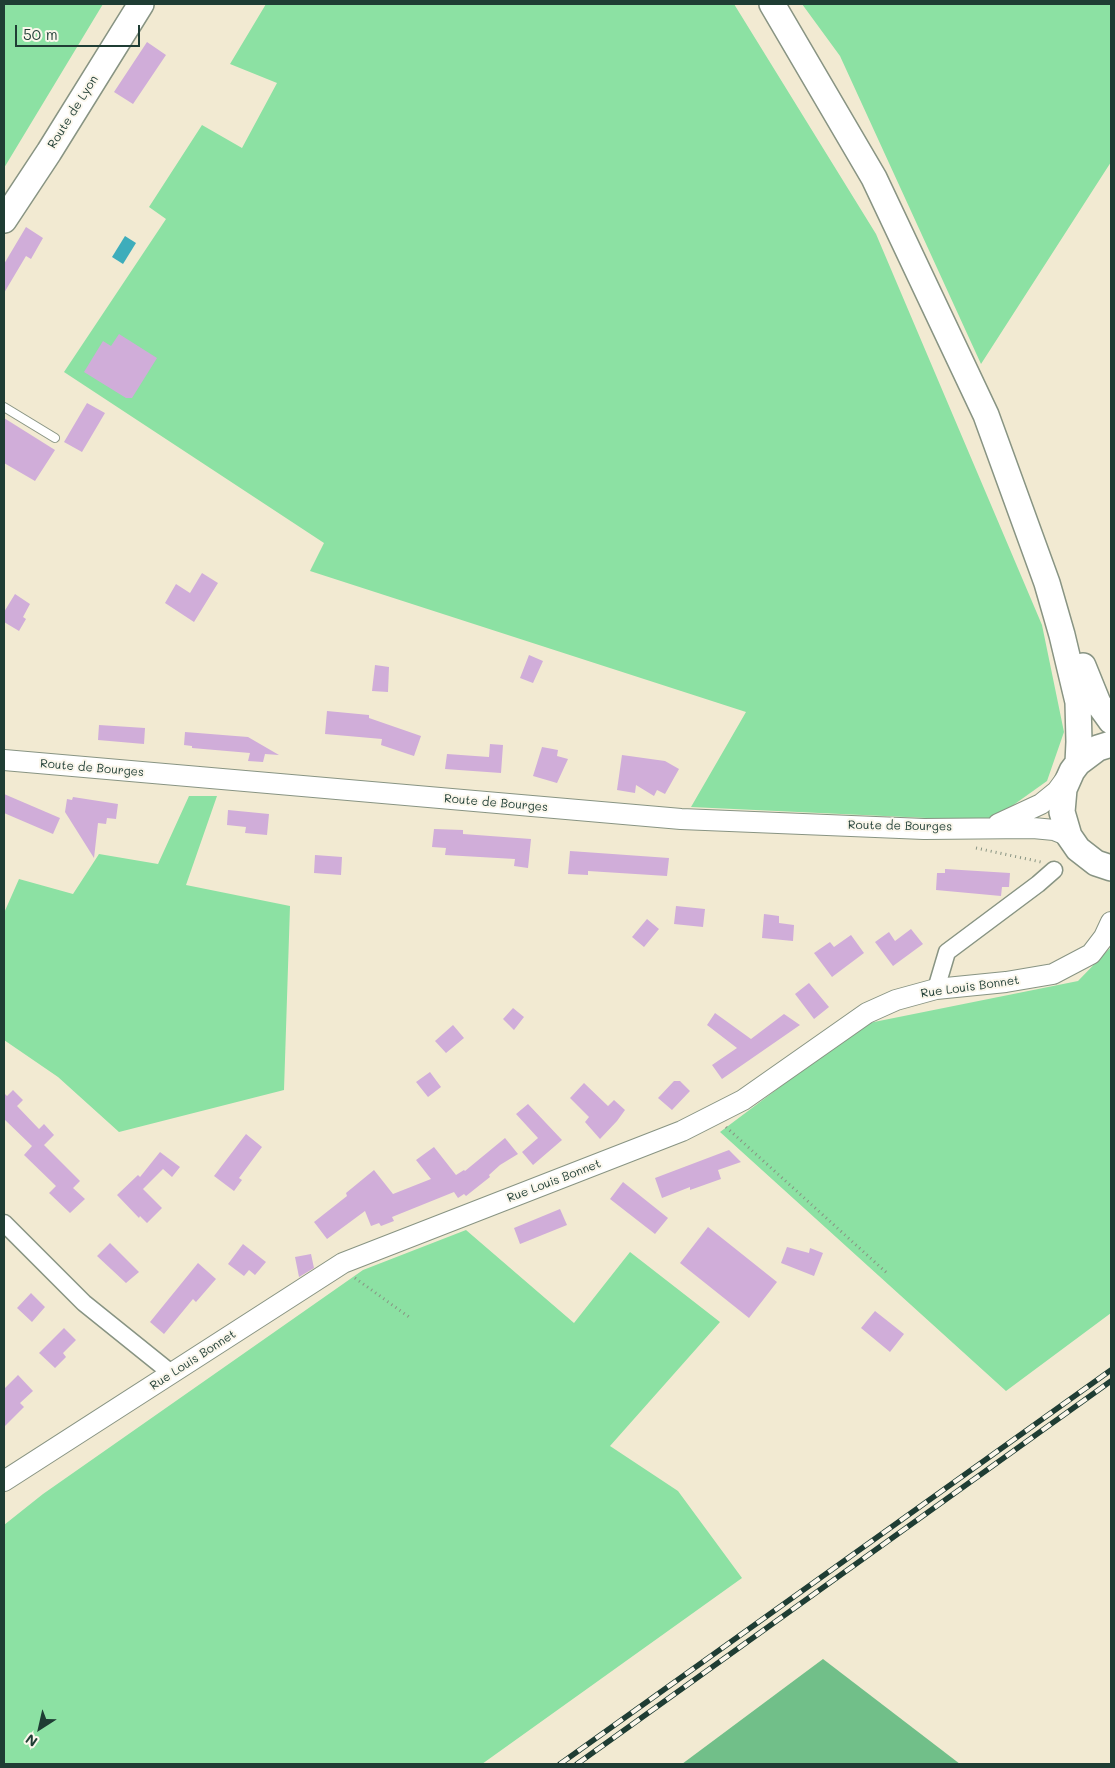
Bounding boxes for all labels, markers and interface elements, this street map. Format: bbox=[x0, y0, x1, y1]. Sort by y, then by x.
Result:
scale bar bbox=[18, 15, 142, 47]
text: 50 m bbox=[23, 24, 58, 44]
street label: Route de Lyon bbox=[45, 73, 101, 151]
street label: Route de Bourges bbox=[39, 756, 145, 780]
street label: Route de Bourges bbox=[443, 791, 549, 815]
street label: Route de Bourges bbox=[848, 818, 952, 834]
street label: Rue Louis Bonnet bbox=[920, 973, 1020, 1001]
street label: Rue Louis Bonnet bbox=[505, 1156, 603, 1206]
street label: Rue Louis Bonnet bbox=[147, 1327, 239, 1393]
north arrow bbox=[15, 1703, 65, 1753]
text: N bbox=[21, 1730, 41, 1752]

